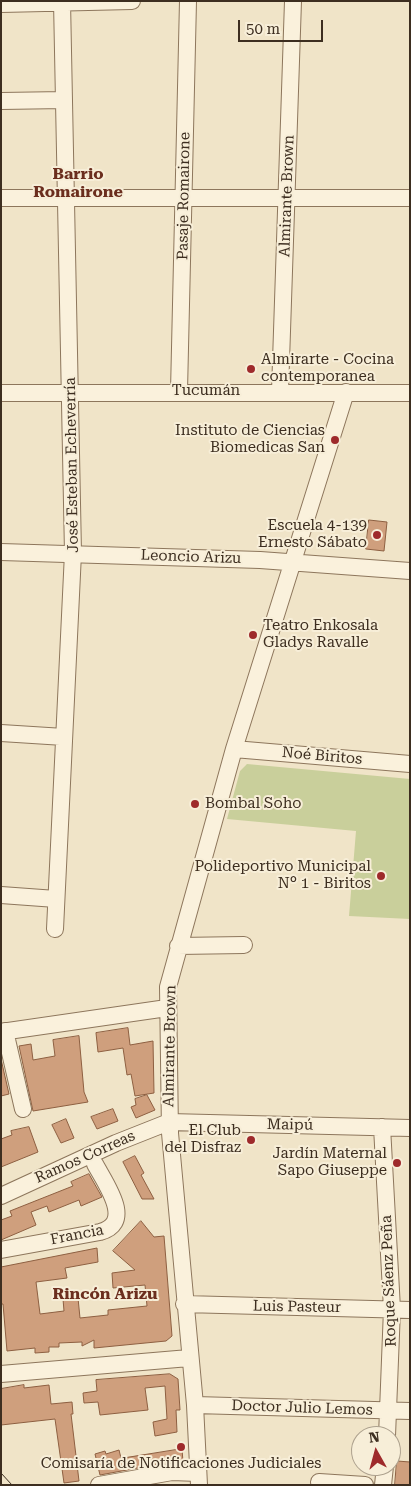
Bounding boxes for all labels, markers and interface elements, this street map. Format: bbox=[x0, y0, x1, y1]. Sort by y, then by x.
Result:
scale bar bbox=[241, 10, 326, 42]
text: 50 m bbox=[246, 20, 280, 38]
street label: Pasaje Romairone bbox=[174, 132, 194, 260]
street label: Almirante Brown bbox=[276, 135, 298, 257]
district label: Barrio Romairone bbox=[33, 164, 123, 202]
place label: Almirarte - Cocina contemporanea bbox=[261, 351, 394, 386]
marker: Almirarte - Cocina contemporanea bbox=[245, 363, 257, 375]
street label: José Esteban Echeverría bbox=[61, 377, 83, 553]
street label: Tucumán bbox=[172, 382, 240, 400]
place label: Instituto de Ciencias Biomedicas San bbox=[175, 422, 325, 457]
marker: Instituto de Ciencias Biomedicas San bbox=[329, 434, 341, 446]
place label: Escuela 4-139 Ernesto Sábato bbox=[258, 517, 367, 552]
marker: Escuela 4-139 Ernesto Sábato bbox=[371, 529, 383, 541]
street label: Leoncio Arizu bbox=[140, 546, 242, 568]
place label: Teatro Enkosala Gladys Ravalle bbox=[263, 617, 378, 652]
marker: Teatro Enkosala Gladys Ravalle bbox=[247, 629, 259, 641]
street label: Noé Biritos bbox=[281, 744, 363, 768]
place label: Bombal Soho bbox=[205, 795, 302, 813]
marker: Bombal Soho bbox=[189, 798, 201, 810]
place label: Polideportivo Municipal N° 1 - Biritos bbox=[194, 858, 371, 893]
marker: Polideportivo Municipal N° 1 - Biritos bbox=[375, 870, 387, 882]
street label: Almirante Brown bbox=[160, 985, 180, 1107]
street label: Maipú bbox=[267, 1116, 313, 1134]
place label: El Club del Disfraz bbox=[164, 1122, 241, 1157]
street label: Ramos Correas bbox=[32, 1127, 138, 1187]
marker: El Club del Disfraz bbox=[245, 1134, 257, 1146]
place label: Jardín Maternal Sapo Giuseppe bbox=[272, 1145, 387, 1180]
marker: Jardín Maternal Sapo Giuseppe bbox=[391, 1157, 403, 1169]
street label: Roque Sáenz Peña bbox=[378, 1215, 400, 1347]
street label: Francia bbox=[49, 1221, 105, 1249]
district label: Rincón Arizu bbox=[52, 1284, 158, 1304]
street label: Luis Pasteur bbox=[253, 1297, 341, 1317]
street label: Doctor Julio Lemos bbox=[231, 1397, 373, 1419]
north arrow bbox=[351, 1426, 401, 1476]
text: N bbox=[368, 1429, 381, 1446]
marker: Comisaría de Notificaciones Judiciales bbox=[175, 1441, 187, 1453]
place label: Comisaría de Notificaciones Judiciales bbox=[41, 1455, 321, 1473]

